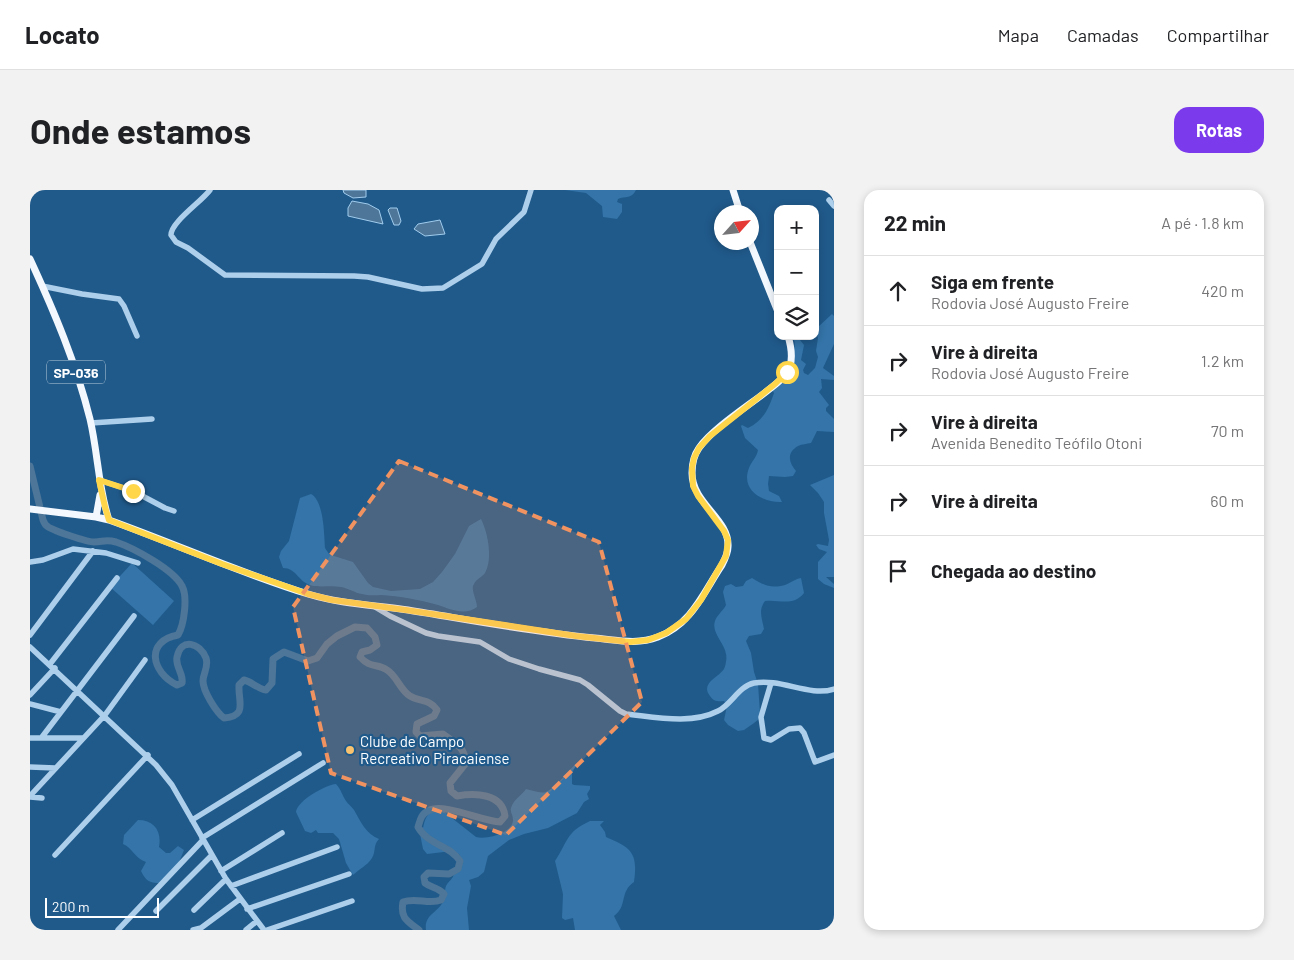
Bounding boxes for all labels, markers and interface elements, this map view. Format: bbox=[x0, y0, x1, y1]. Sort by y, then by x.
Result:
text: Locato bbox=[25, 20, 100, 49]
text: Mapa bbox=[998, 24, 1039, 46]
text: Camadas bbox=[1067, 24, 1139, 46]
text: Compartilhar bbox=[1167, 24, 1269, 46]
button: Rotas bbox=[1174, 107, 1264, 153]
text: Onde estamos bbox=[30, 109, 251, 151]
north arrow bbox=[714, 205, 759, 250]
map controls bbox=[774, 205, 819, 340]
button: + bbox=[774, 205, 819, 250]
text: 22 min bbox=[884, 210, 946, 235]
text: A pé · 1.8 km bbox=[1161, 213, 1244, 232]
button: − bbox=[774, 250, 819, 295]
text: Siga em frente bbox=[931, 270, 1054, 293]
icon: ahead bbox=[884, 277, 912, 305]
text: 420 m bbox=[1201, 281, 1244, 300]
text: Rodovia José Augusto Freire bbox=[931, 293, 1129, 312]
button: layers bbox=[774, 295, 819, 340]
text: Vire à direita bbox=[931, 340, 1038, 363]
icon: right bbox=[884, 347, 912, 375]
text: 1.2 km bbox=[1201, 351, 1244, 370]
road number: SP-036 bbox=[47, 360, 105, 383]
route start bbox=[776, 361, 799, 384]
text: Rodovia José Augusto Freire bbox=[931, 363, 1129, 382]
text: Vire à direita bbox=[931, 410, 1038, 433]
icon: right bbox=[884, 417, 912, 445]
text: 70 m bbox=[1211, 421, 1244, 440]
text: Avenida Benedito Teófilo Otoni bbox=[931, 433, 1142, 452]
route end bbox=[122, 480, 145, 503]
icon: right bbox=[884, 487, 912, 515]
text: Vire à direita bbox=[931, 489, 1038, 512]
text: 60 m bbox=[1210, 491, 1244, 510]
icon: arrive bbox=[884, 557, 912, 585]
text: Chegada ao destino bbox=[931, 559, 1096, 582]
place label: Clube de Campo Recreativo Piracaiense bbox=[360, 732, 510, 767]
marker: Clube de Campo Recreativo Piracaiense bbox=[344, 744, 356, 756]
scale bar bbox=[45, 895, 159, 918]
text: 200 m bbox=[52, 898, 90, 915]

